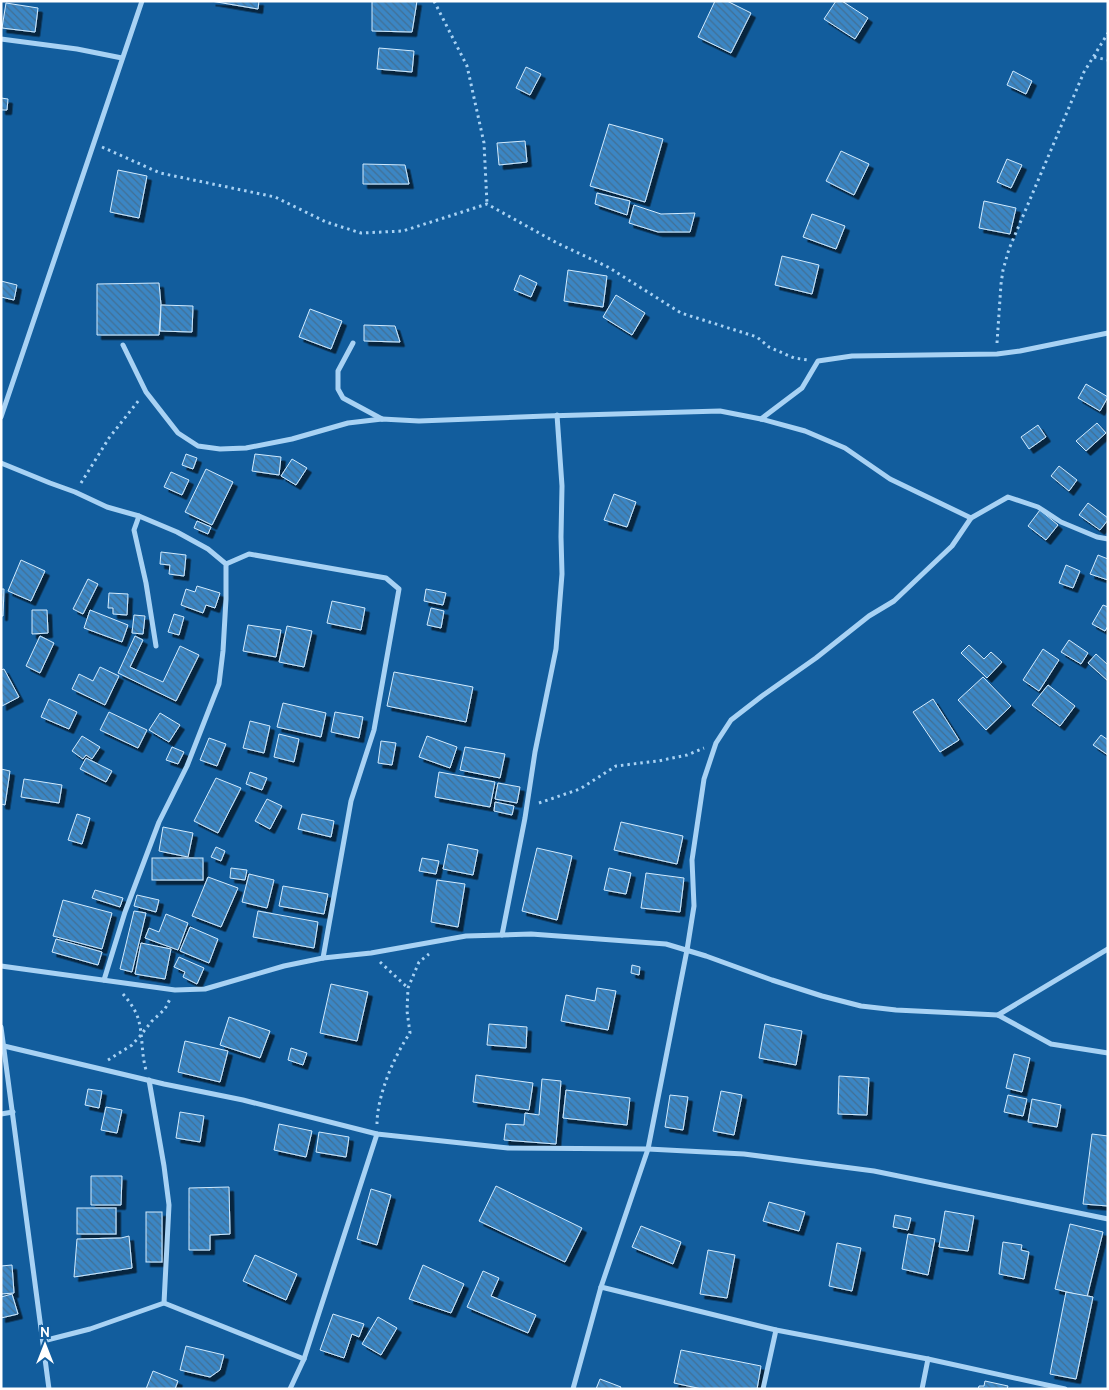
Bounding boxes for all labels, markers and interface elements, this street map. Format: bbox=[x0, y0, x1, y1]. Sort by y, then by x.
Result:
north arrow bbox=[20, 1320, 70, 1370]
text: N bbox=[40, 1323, 50, 1341]

